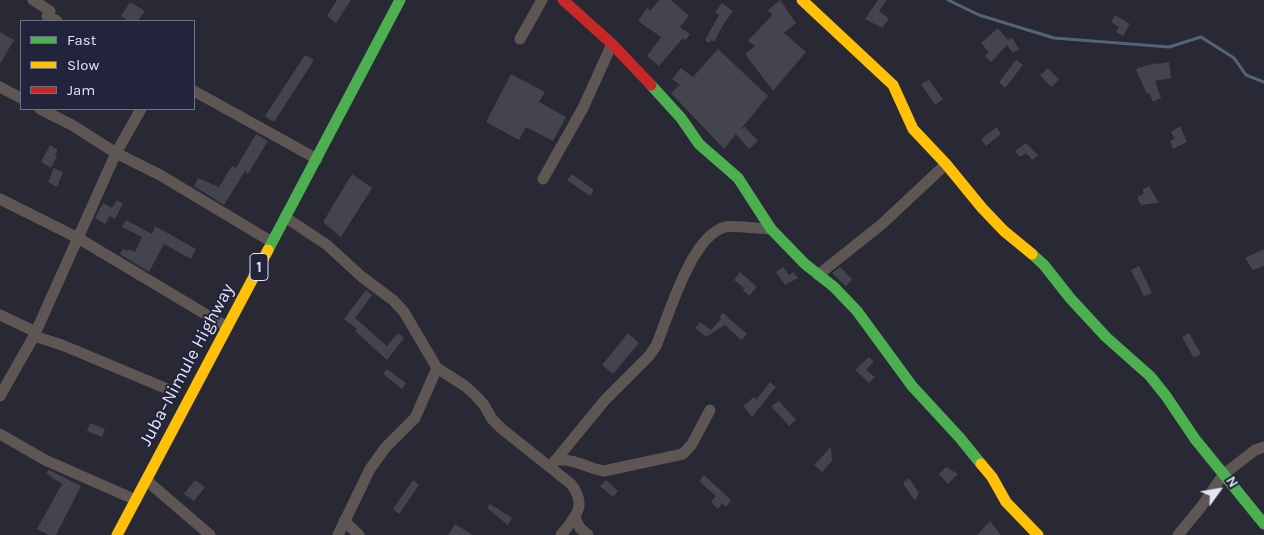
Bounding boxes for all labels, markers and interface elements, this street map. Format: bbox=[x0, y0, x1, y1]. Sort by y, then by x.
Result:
legend bbox=[20, 20, 195, 110]
text: Fast bbox=[67, 31, 96, 49]
text: Slow bbox=[67, 56, 99, 74]
text: Jam bbox=[67, 81, 95, 99]
road number: 1 bbox=[250, 253, 268, 280]
street label: Juba–Nimule Highway bbox=[135, 280, 239, 450]
north arrow bbox=[1194, 465, 1244, 515]
text: N bbox=[1222, 473, 1242, 491]

